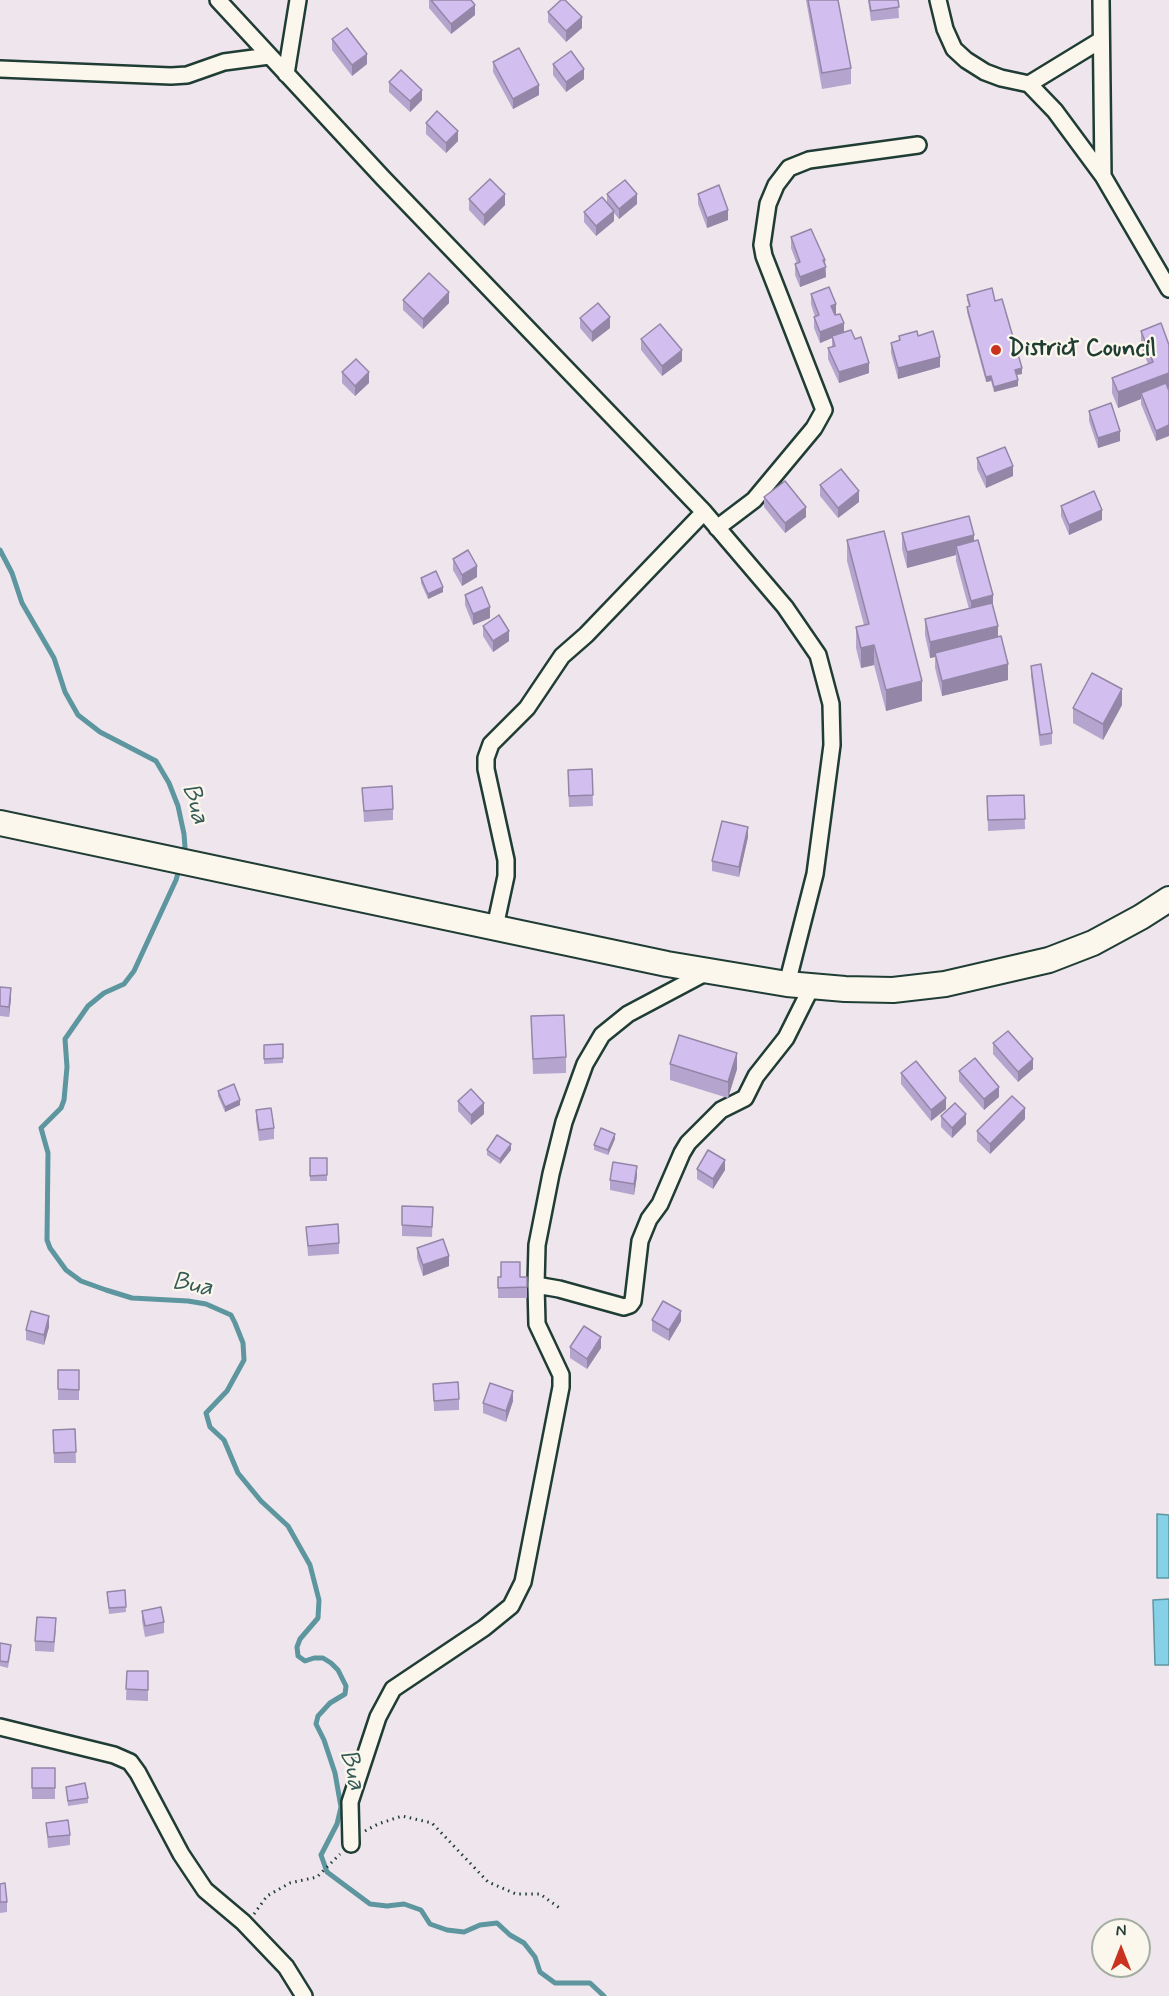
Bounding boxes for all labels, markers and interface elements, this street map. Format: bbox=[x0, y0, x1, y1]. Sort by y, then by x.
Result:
place label: District Council bbox=[1008, 336, 1156, 364]
marker: District Council bbox=[989, 343, 1003, 357]
water label: Bua bbox=[173, 780, 215, 828]
water label: Bua bbox=[169, 1267, 215, 1305]
water label: Bua bbox=[331, 1746, 371, 1794]
north arrow bbox=[1091, 1918, 1151, 1978]
text: N bbox=[1116, 1921, 1126, 1942]

